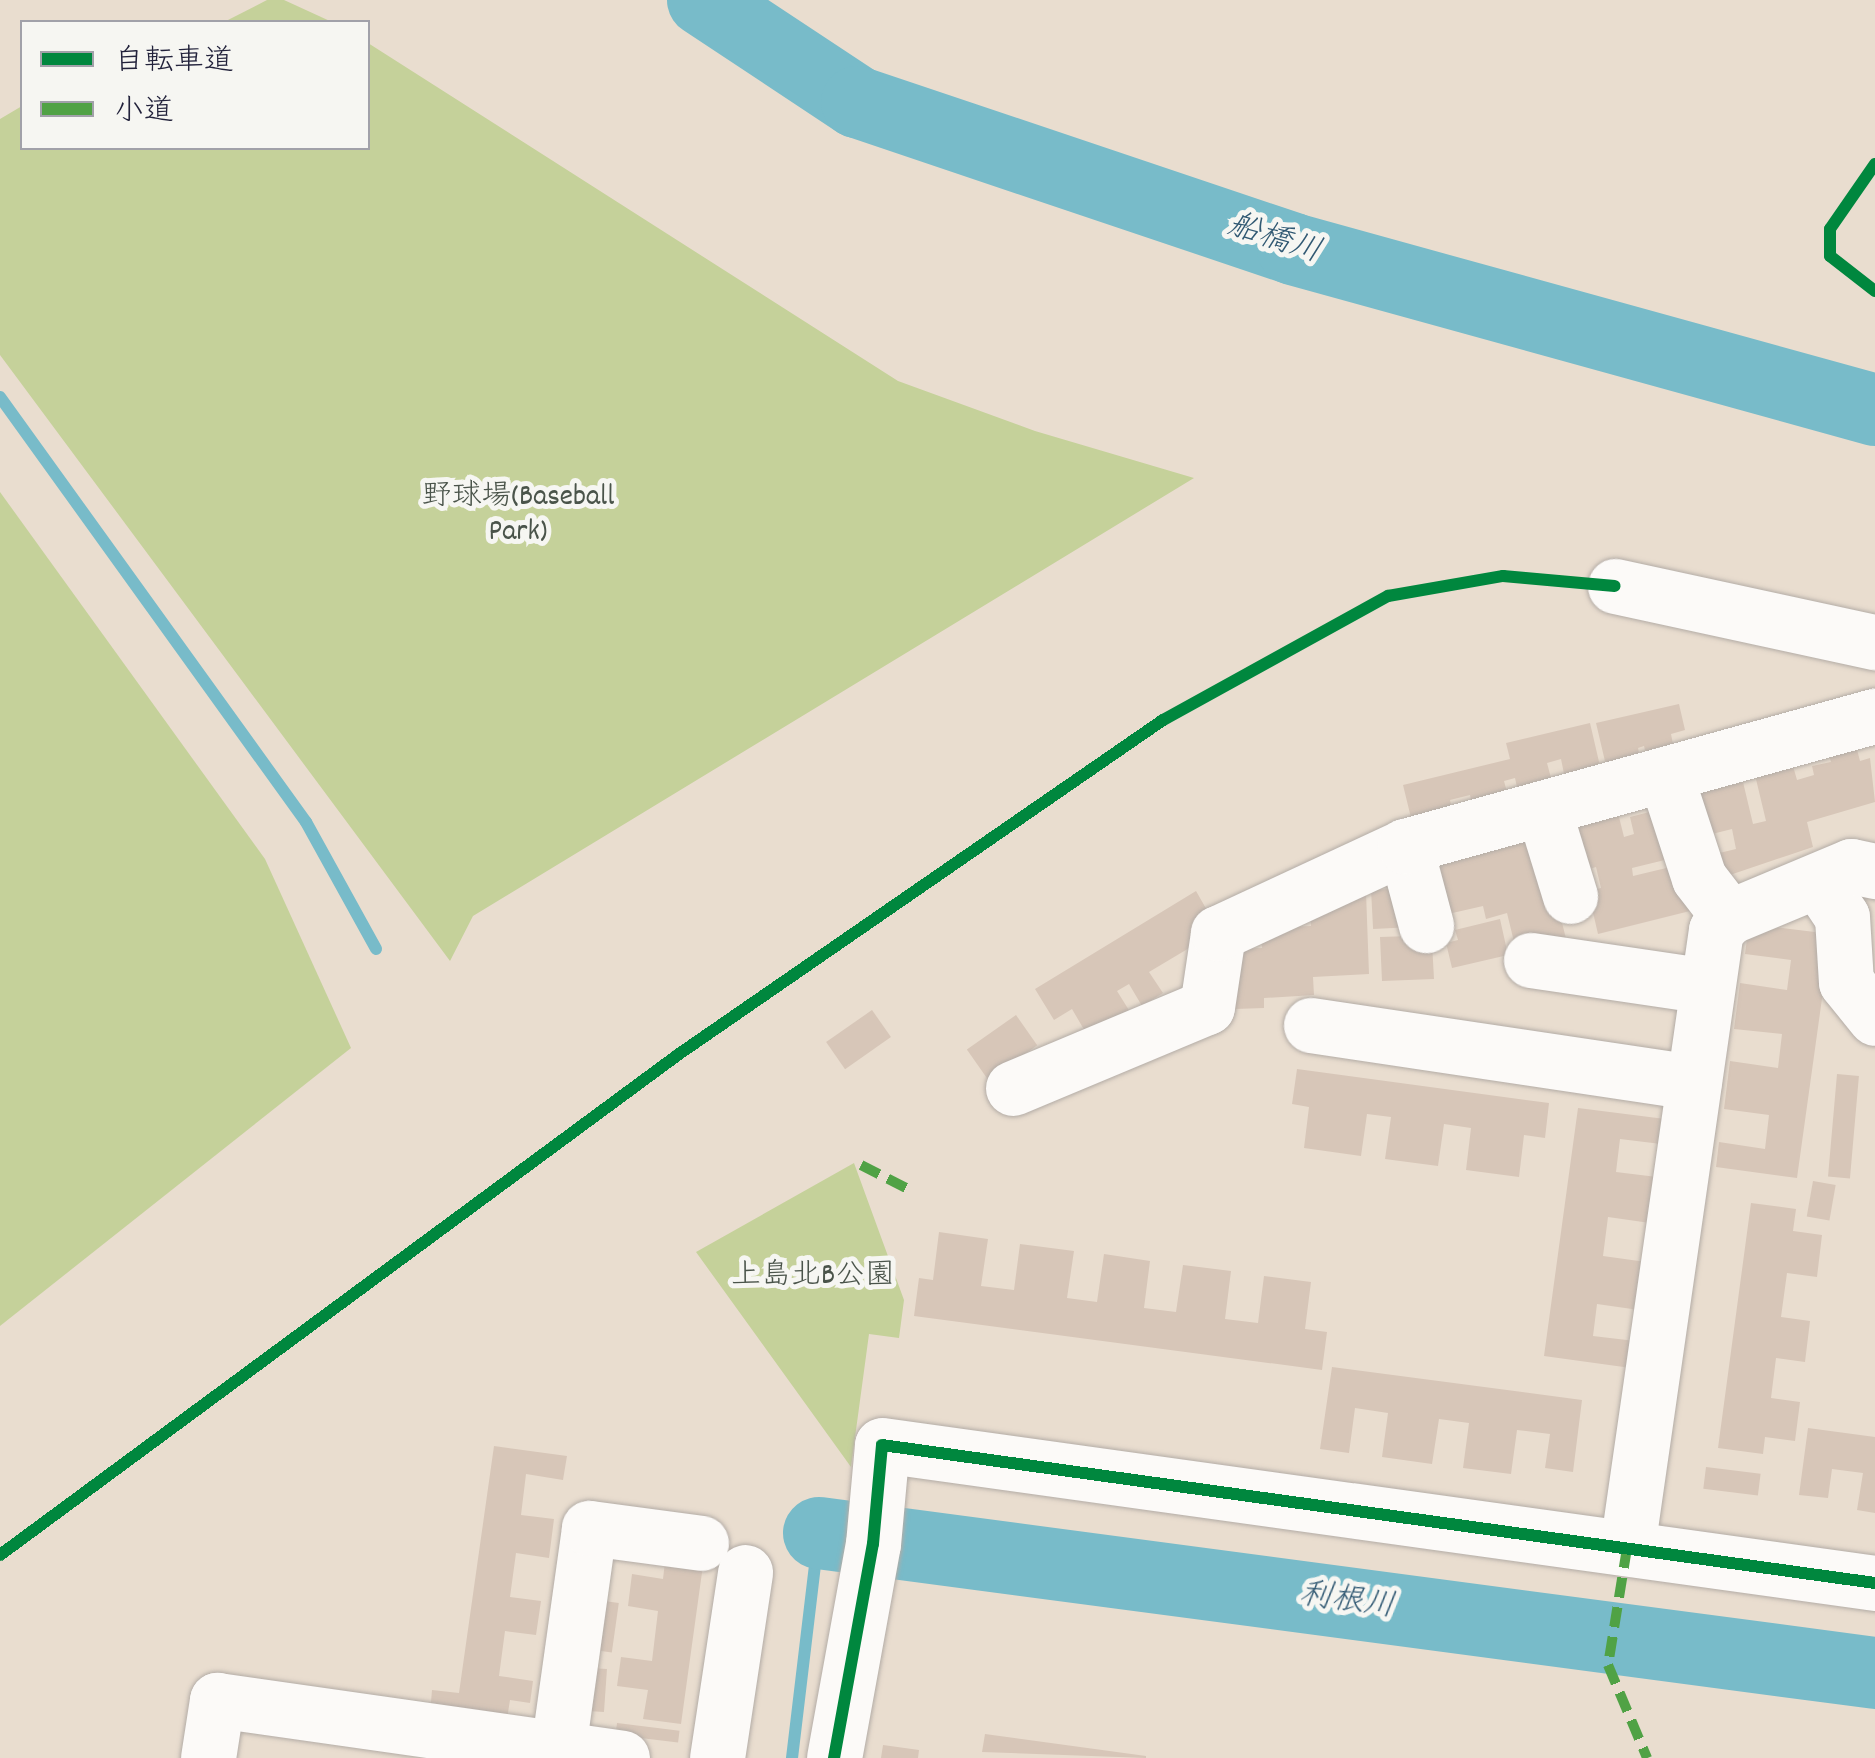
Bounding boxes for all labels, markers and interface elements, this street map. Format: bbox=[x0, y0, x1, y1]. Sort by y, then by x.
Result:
legend bbox=[20, 20, 370, 150]
text: 自転車道 bbox=[114, 42, 234, 85]
text: 小道 bbox=[114, 92, 174, 135]
water label: 船橋川 bbox=[1222, 208, 1326, 274]
park label: 野球場(Baseball Park) bbox=[422, 481, 614, 552]
park label: 上島北B公園 bbox=[731, 1260, 895, 1296]
water label: 利根川 bbox=[1297, 1577, 1397, 1629]

